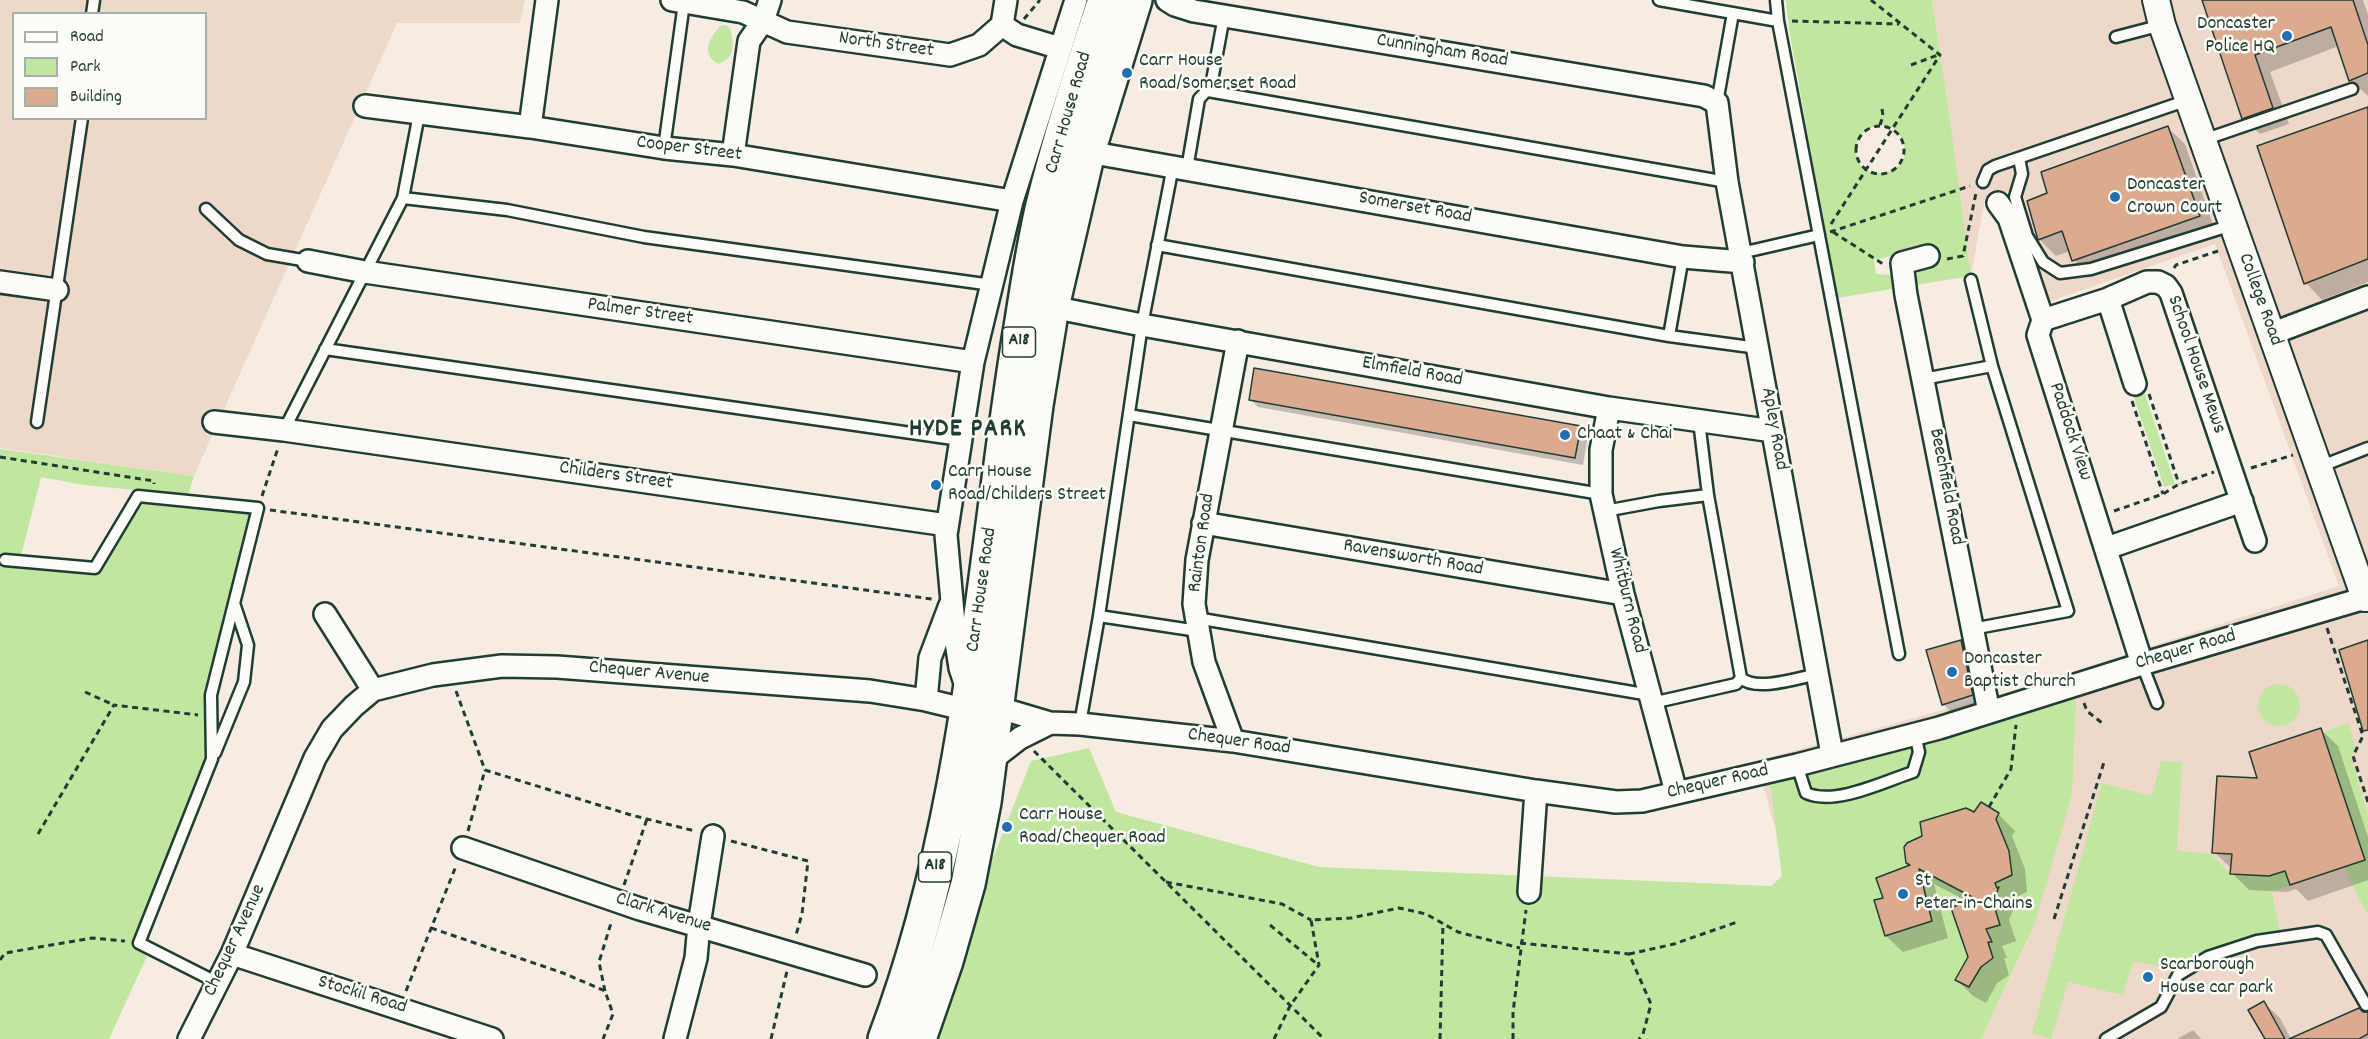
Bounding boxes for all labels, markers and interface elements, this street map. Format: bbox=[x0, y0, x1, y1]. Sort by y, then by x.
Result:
legend bbox=[12, 12, 207, 120]
place label: Doncaster Police HQ bbox=[2197, 13, 2275, 60]
text: Road bbox=[70, 25, 104, 50]
street label: North Street bbox=[837, 27, 935, 65]
marker: Doncaster Police HQ bbox=[2280, 29, 2294, 43]
street label: Cunningham Road bbox=[1374, 30, 1510, 74]
street label: Carr House Road bbox=[1041, 49, 1099, 177]
place label: Carr House Road/Somerset Road bbox=[1139, 50, 1296, 97]
text: Park bbox=[70, 55, 101, 80]
marker: Carr House Road/Somerset Road bbox=[1120, 66, 1134, 80]
text: Building bbox=[70, 85, 122, 110]
street label: Cooper Street bbox=[635, 132, 743, 168]
place label: Doncaster Crown Court bbox=[2127, 174, 2222, 221]
street label: Somerset Road bbox=[1357, 187, 1473, 231]
marker: Doncaster Crown Court bbox=[2108, 190, 2122, 204]
street label: College Road bbox=[2231, 250, 2287, 350]
street label: School House Mews bbox=[2160, 293, 2230, 437]
street label: Palmer Street bbox=[586, 294, 694, 332]
road number: A18 bbox=[1002, 327, 1036, 357]
street label: Elmfield Road bbox=[1360, 352, 1464, 394]
street label: Paddock View bbox=[2042, 380, 2096, 484]
street label: Apley Road bbox=[1754, 386, 1792, 472]
district label: HYDE PARK bbox=[909, 415, 1027, 447]
place label: Chaat & Chai bbox=[1577, 423, 1672, 447]
street label: Beechfield Road bbox=[1922, 427, 1968, 547]
marker: Chaat & Chai bbox=[1558, 428, 1572, 442]
street label: Childers Street bbox=[558, 457, 674, 497]
place label: Carr House Road/Childers Street bbox=[948, 461, 1106, 508]
marker: Carr House Road/Childers Street bbox=[929, 478, 943, 492]
street label: Rainton Road bbox=[1184, 492, 1222, 594]
street label: Carr House Road bbox=[962, 526, 1004, 654]
street label: Ravensworth Road bbox=[1341, 535, 1485, 583]
street label: Whitburn Road bbox=[1601, 546, 1651, 656]
street label: Chequer Road bbox=[2133, 625, 2239, 677]
place label: Doncaster Baptist Church bbox=[1964, 648, 2076, 695]
street label: Chequer Avenue bbox=[588, 657, 710, 691]
marker: Doncaster Baptist Church bbox=[1945, 665, 1959, 679]
street label: Chequer Road bbox=[1186, 724, 1292, 762]
street label: Chequer Road bbox=[1665, 760, 1771, 806]
place label: Carr House Road/Chequer Road bbox=[1019, 804, 1166, 851]
marker: Carr House Road/Chequer Road bbox=[1000, 820, 1014, 834]
road number: A18 bbox=[918, 852, 952, 882]
place label: St Peter-in-Chains bbox=[1915, 870, 2033, 917]
street label: Chequer Avenue bbox=[200, 881, 272, 1001]
marker: St Peter-in-Chains bbox=[1896, 887, 1910, 901]
street label: Clark Avenue bbox=[612, 888, 714, 940]
place label: Scarborough House car park bbox=[2160, 954, 2273, 1001]
marker: Scarborough House car park bbox=[2141, 970, 2155, 984]
street label: Stockil Road bbox=[315, 971, 409, 1021]

